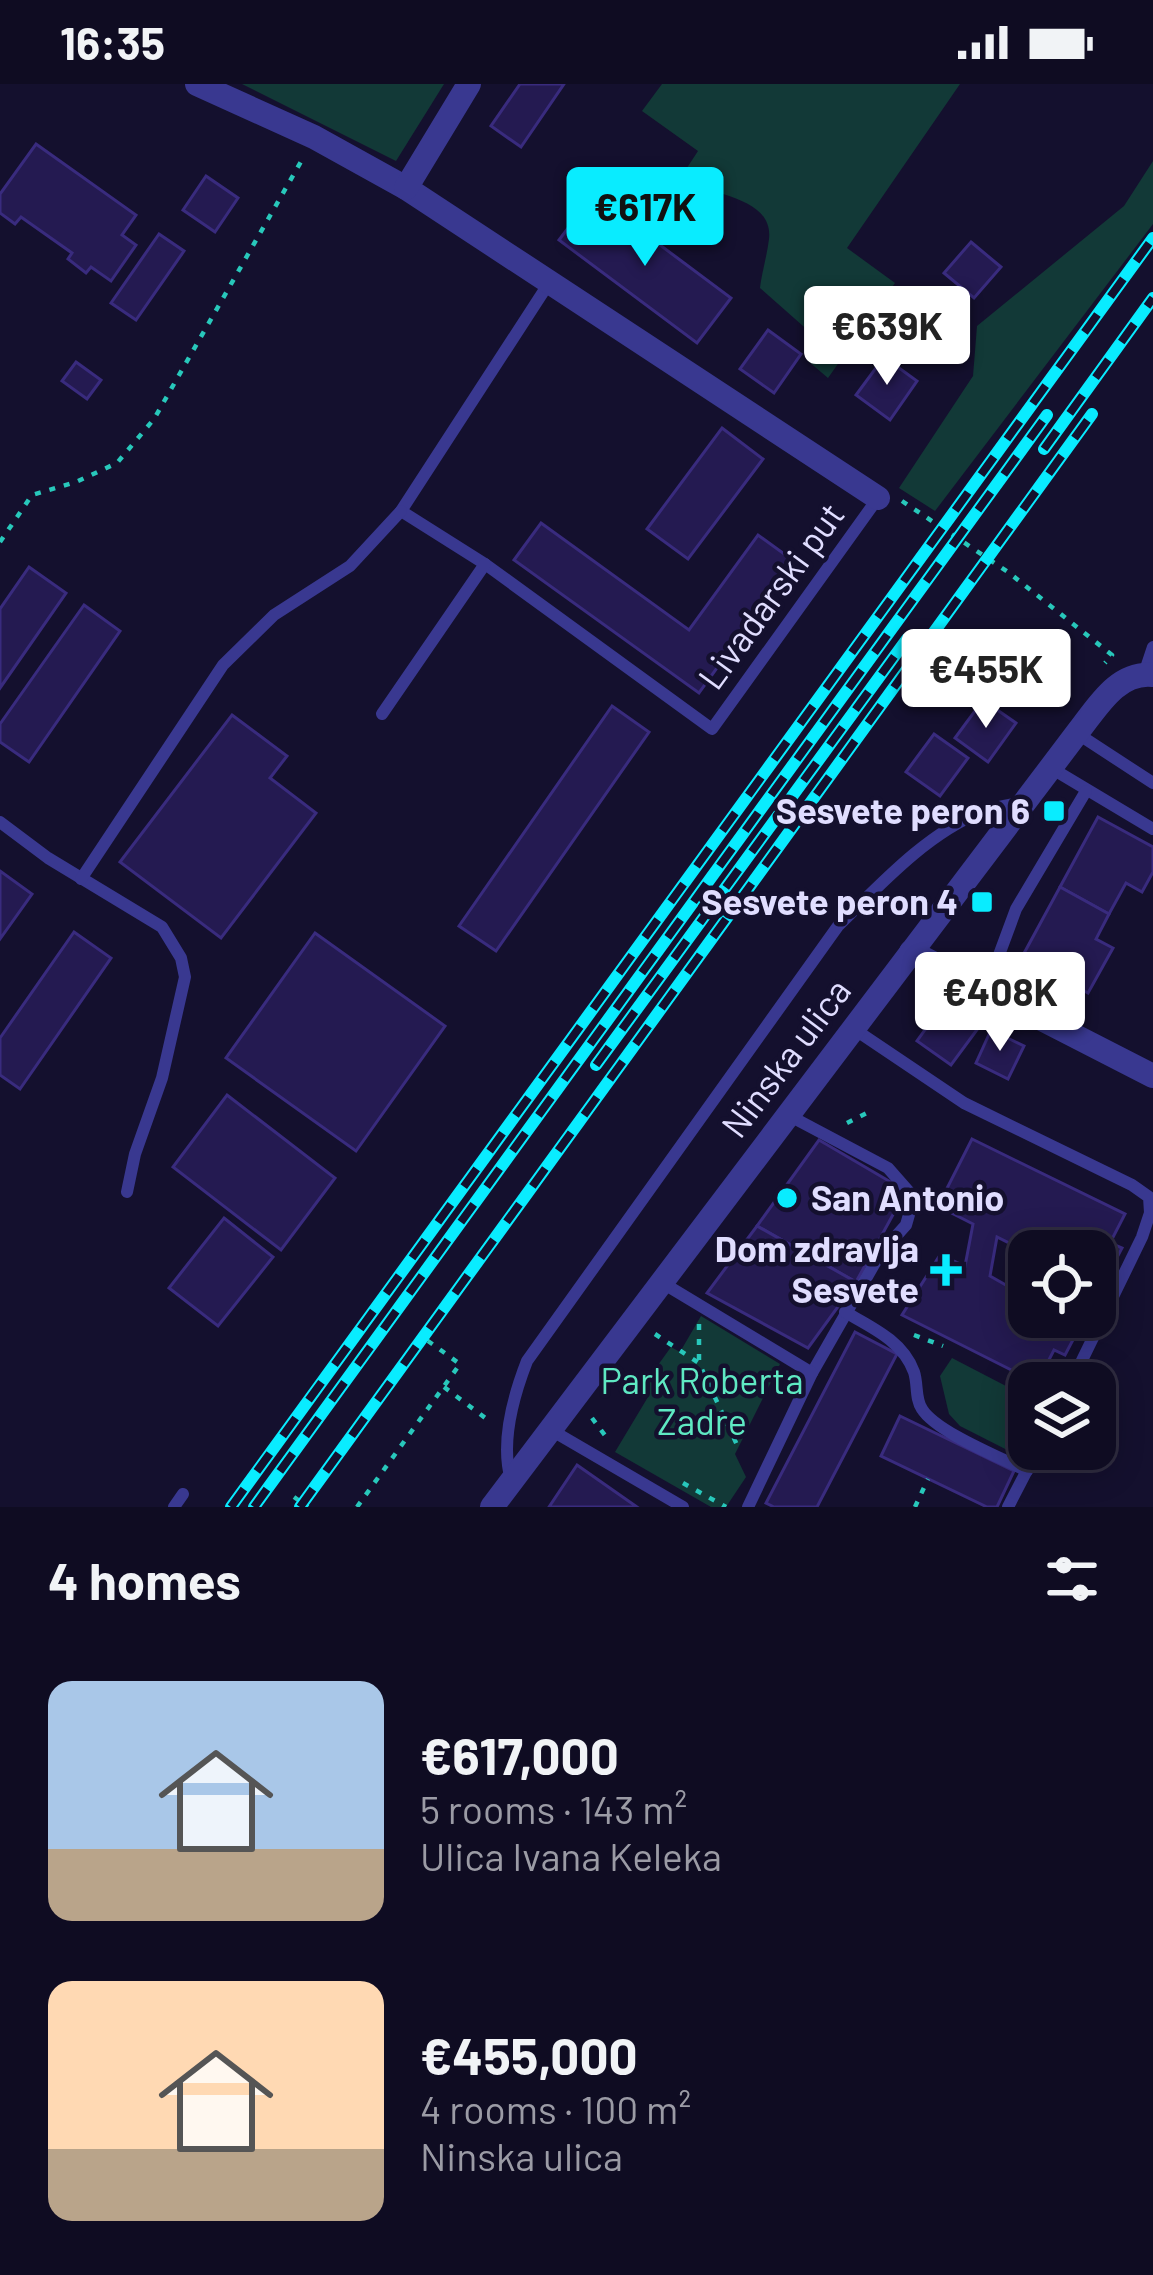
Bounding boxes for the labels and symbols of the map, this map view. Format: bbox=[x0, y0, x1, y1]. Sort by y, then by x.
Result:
pin: €617K bbox=[561, 167, 729, 269]
pin: €639K bbox=[803, 286, 971, 388]
street label: Livadarski put bbox=[688, 494, 852, 697]
pin: €455K bbox=[902, 629, 1070, 731]
place label: Sesvete peron 6 bbox=[776, 788, 1030, 831]
marker: Sesvete peron 6 bbox=[1041, 798, 1067, 824]
place label: Sesvete peron 4 bbox=[701, 879, 958, 922]
marker: Sesvete peron 4 bbox=[969, 889, 995, 915]
pin: €408K bbox=[916, 952, 1084, 1054]
street label: Ninska ulica bbox=[711, 969, 858, 1145]
place label: San Antonio bbox=[811, 1175, 1004, 1218]
marker: San Antonio bbox=[774, 1185, 800, 1211]
place label: Dom zdravlja Sesvete bbox=[715, 1226, 919, 1310]
marker: Dom zdravlja Sesvete bbox=[930, 1254, 962, 1286]
park label: Park Roberta Zadre bbox=[600, 1358, 804, 1442]

